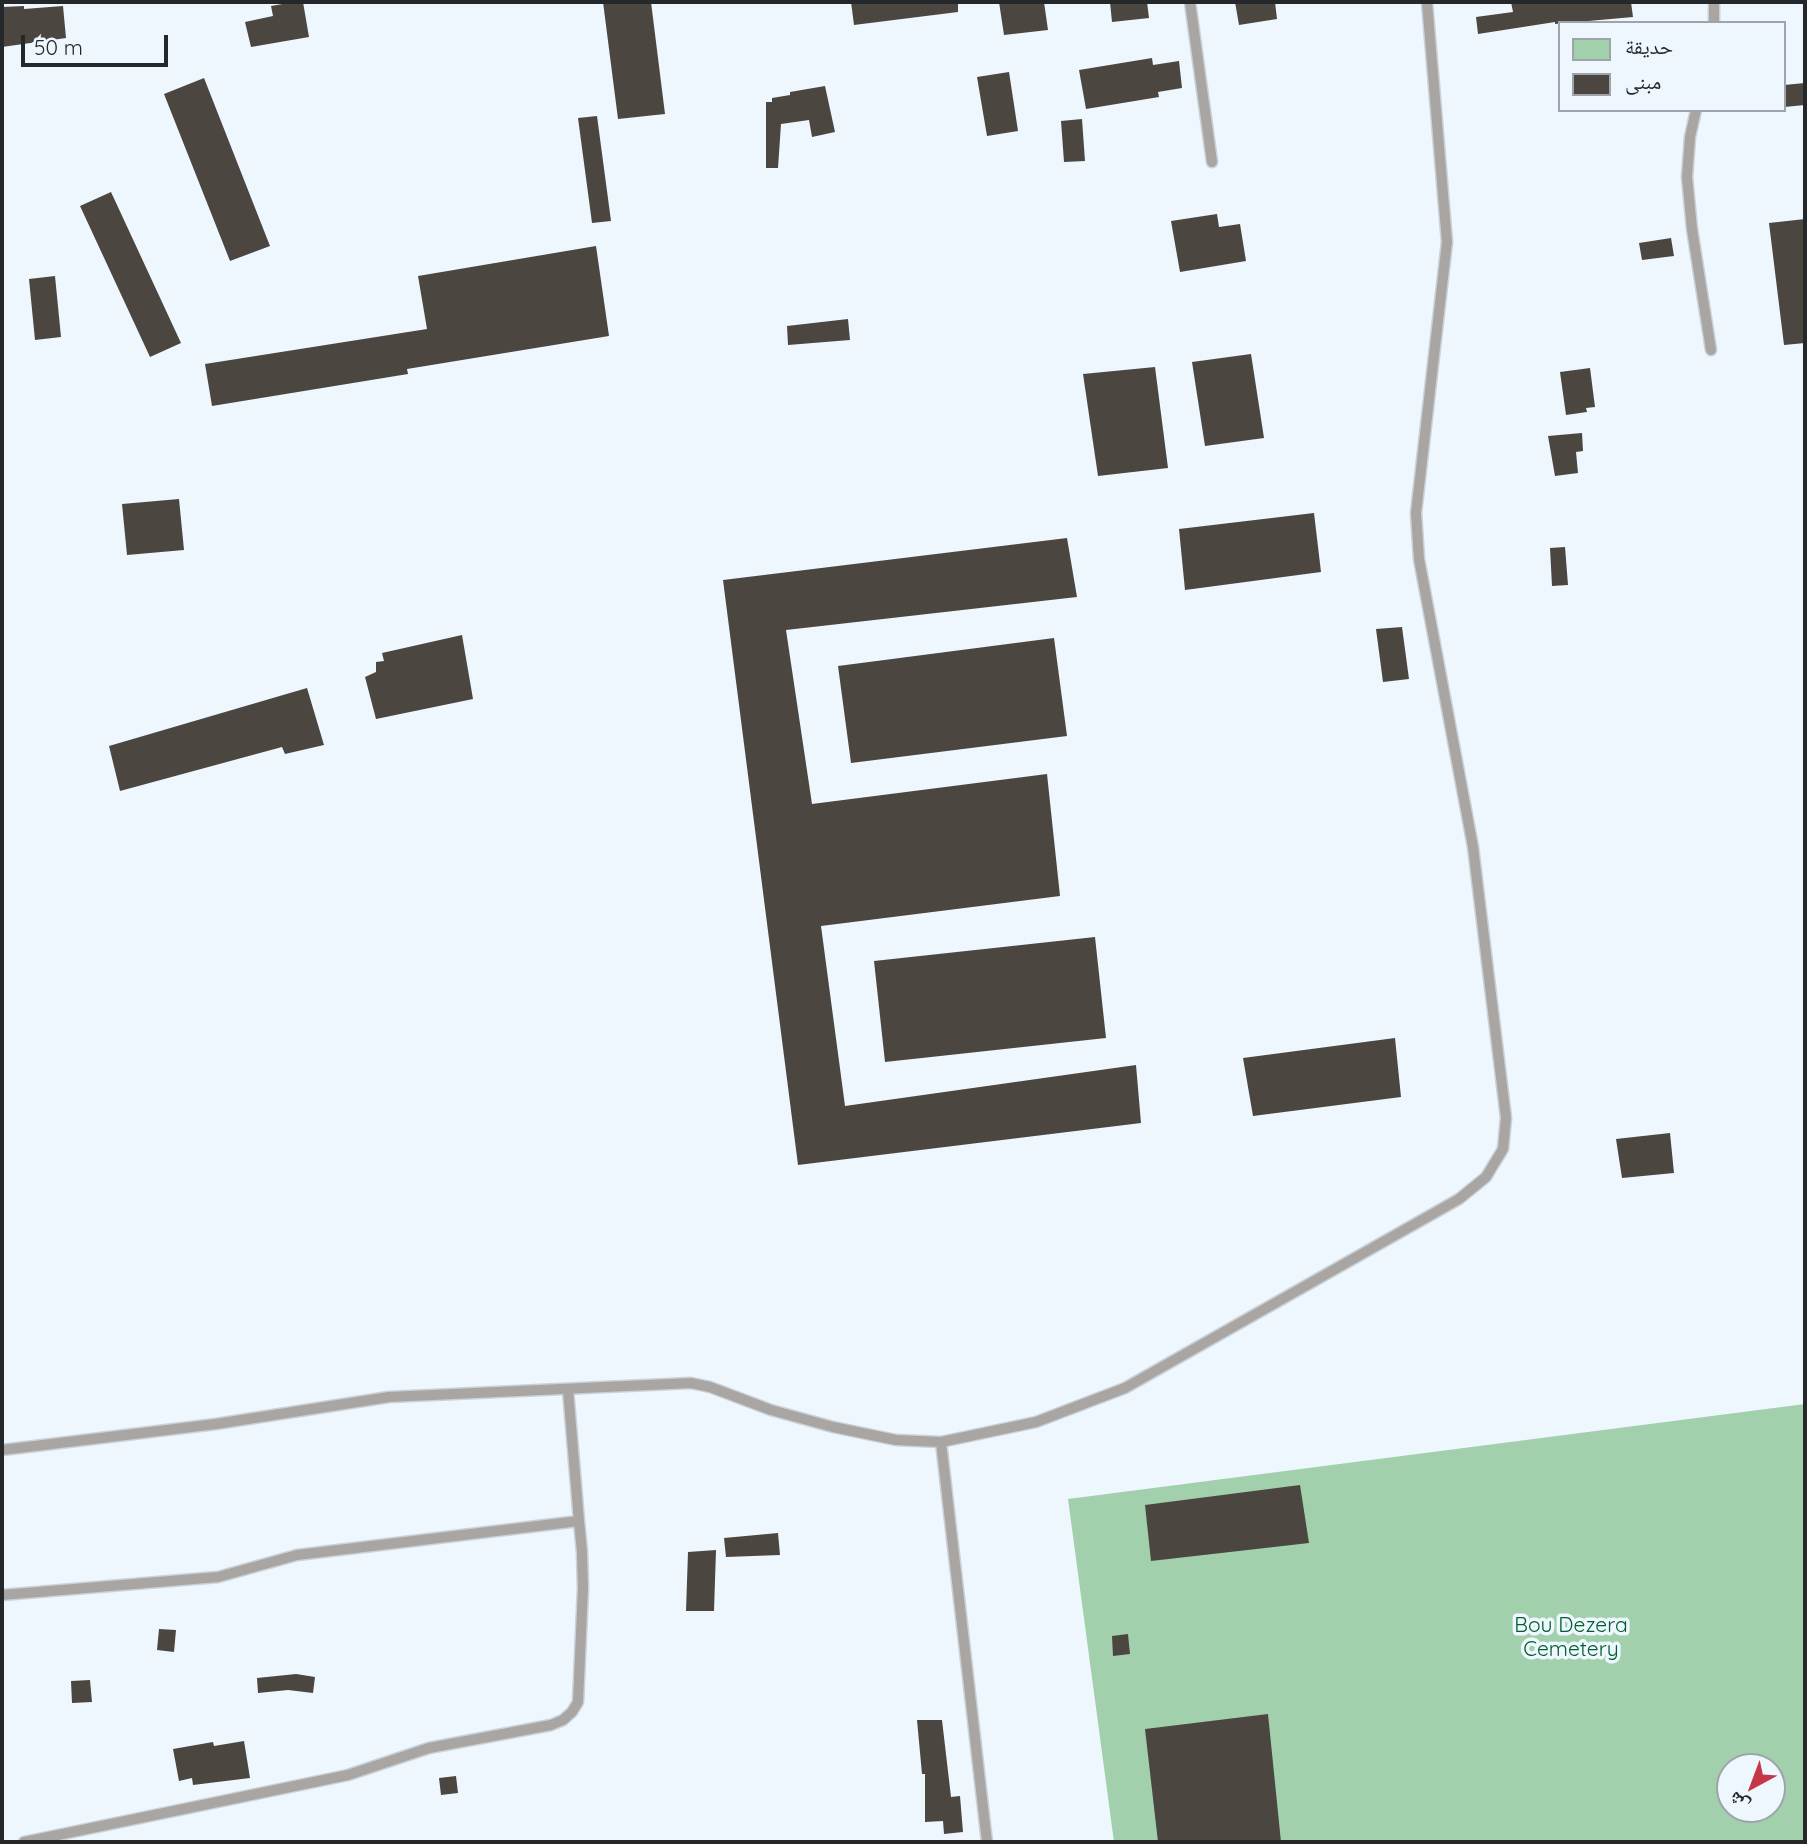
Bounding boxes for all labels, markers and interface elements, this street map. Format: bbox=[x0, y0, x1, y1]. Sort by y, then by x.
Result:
scale bar bbox=[24, 21, 172, 65]
legend bbox=[1559, 21, 1786, 112]
text: حديقة bbox=[1625, 33, 1673, 59]
text: 50 m bbox=[34, 34, 83, 60]
text: مبنى bbox=[1625, 68, 1661, 94]
park label: Bou Dezera Cemetery bbox=[1514, 1613, 1628, 1663]
north arrow bbox=[1716, 1753, 1786, 1823]
text: ش bbox=[1723, 1787, 1754, 1818]

